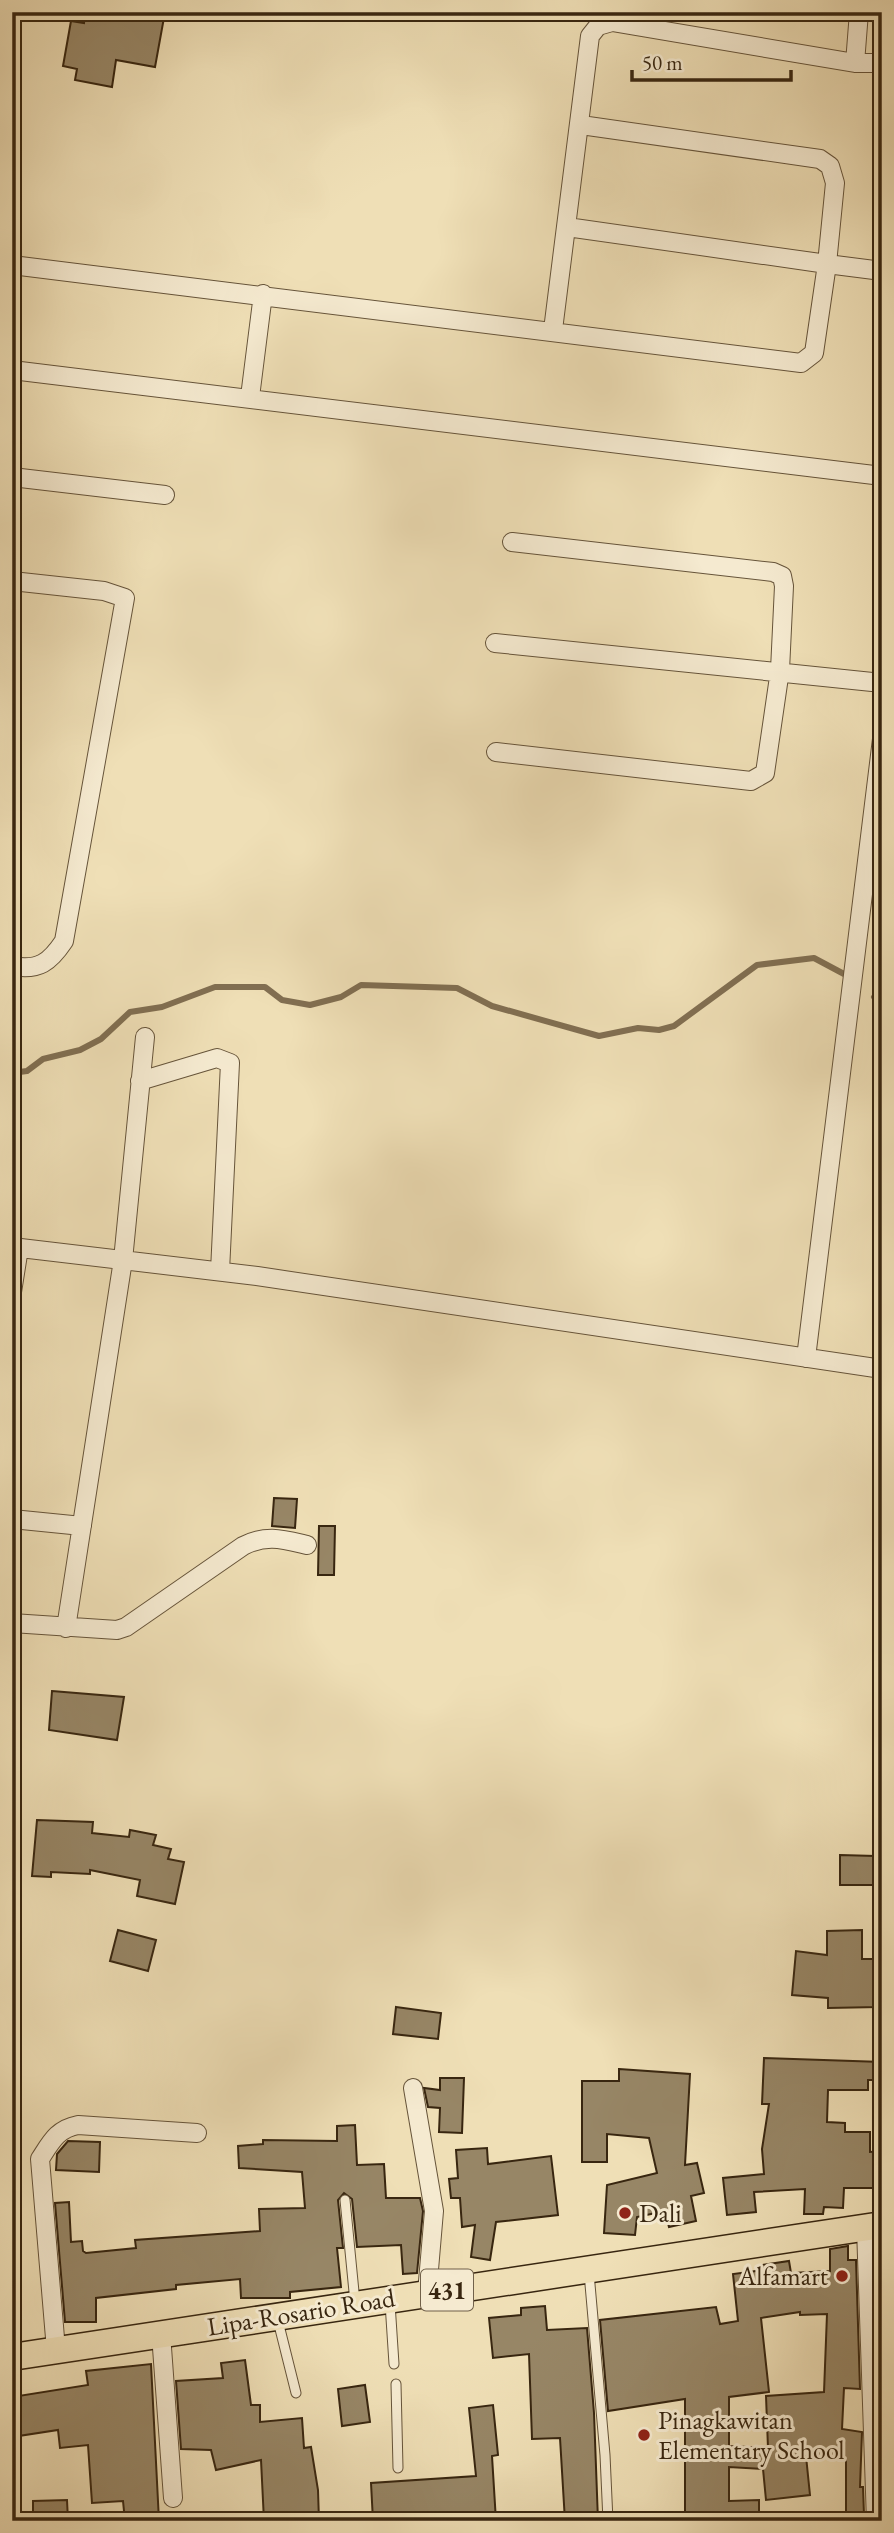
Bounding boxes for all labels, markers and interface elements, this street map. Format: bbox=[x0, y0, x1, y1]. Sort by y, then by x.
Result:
scale bar bbox=[632, 38, 791, 82]
text: 50 m bbox=[642, 49, 683, 76]
place label: Dali bbox=[639, 2196, 682, 2230]
marker: Dali bbox=[617, 2205, 633, 2221]
place label: Alfamart bbox=[737, 2259, 828, 2293]
marker: Alfamart bbox=[834, 2268, 850, 2284]
road number: 431 bbox=[421, 2270, 473, 2311]
street label: Lipa-Rosario Road bbox=[205, 2280, 398, 2344]
place label: Pinagkawitan Elementary School bbox=[658, 2403, 845, 2467]
marker: Pinagkawitan Elementary School bbox=[636, 2427, 652, 2443]

